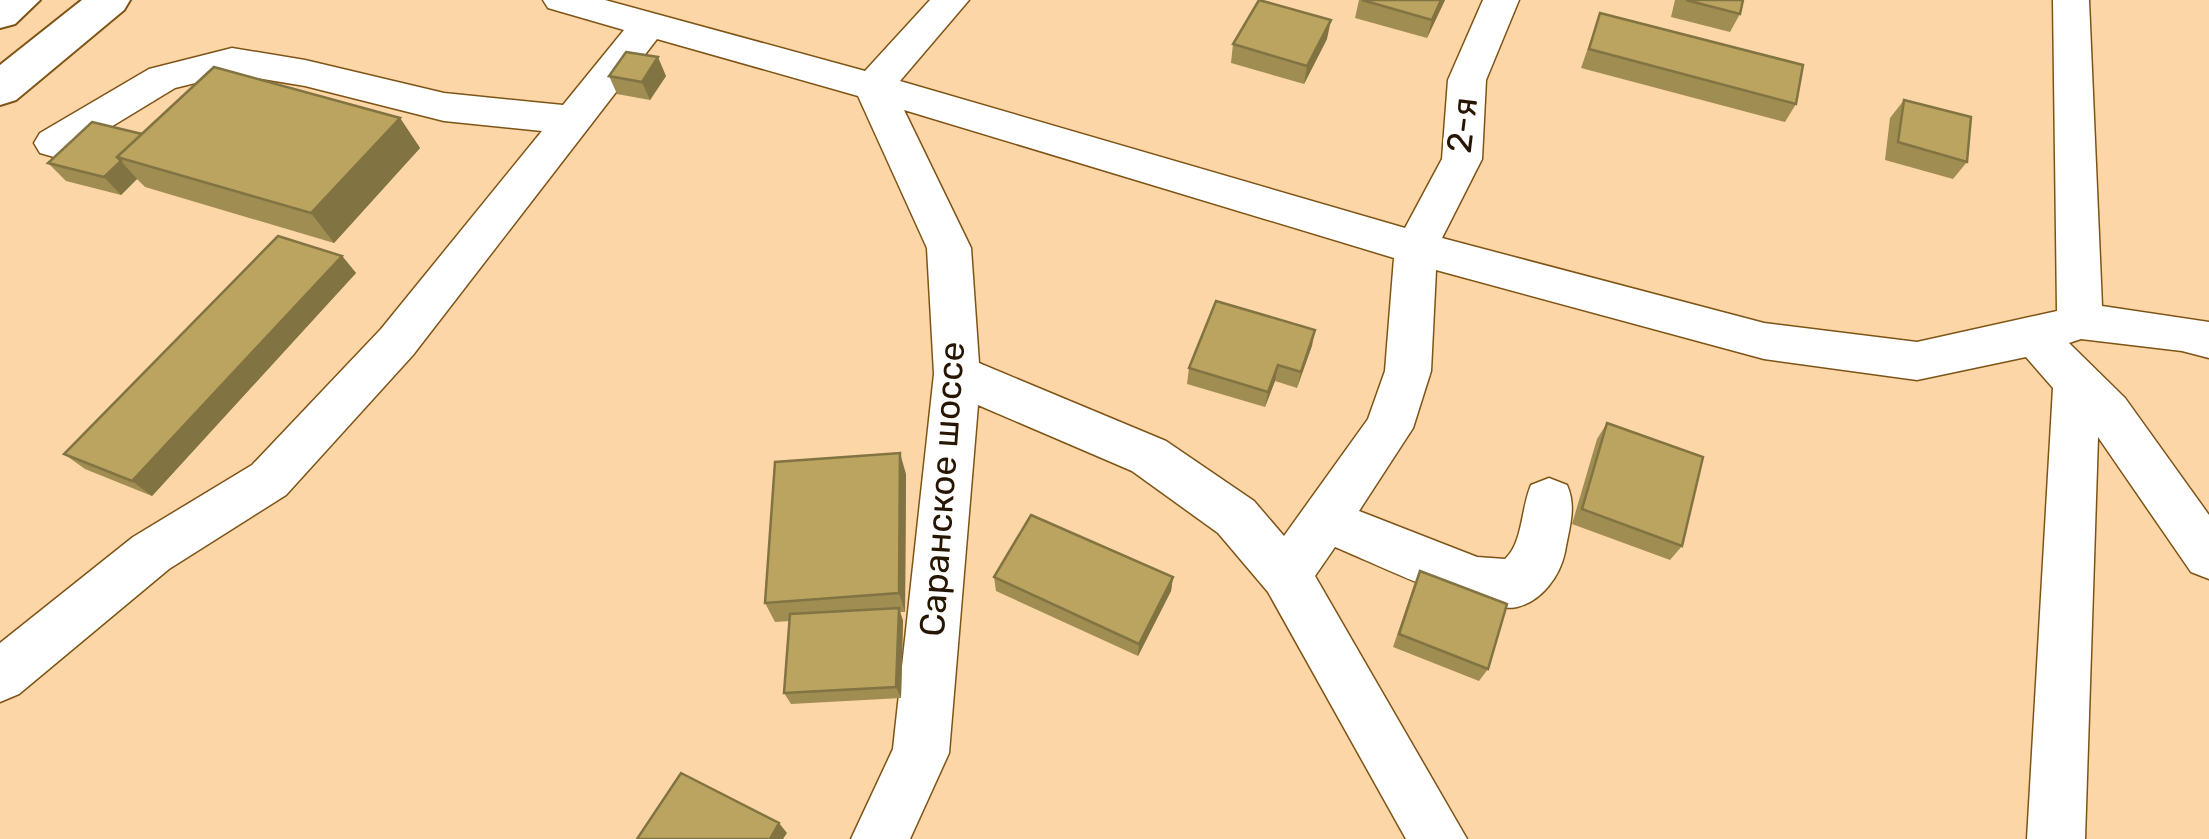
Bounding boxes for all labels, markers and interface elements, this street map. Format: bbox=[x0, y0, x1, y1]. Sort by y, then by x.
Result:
street label: 2-я bbox=[1438, 95, 1486, 155]
street label: Саранское шоссе bbox=[911, 340, 973, 638]

